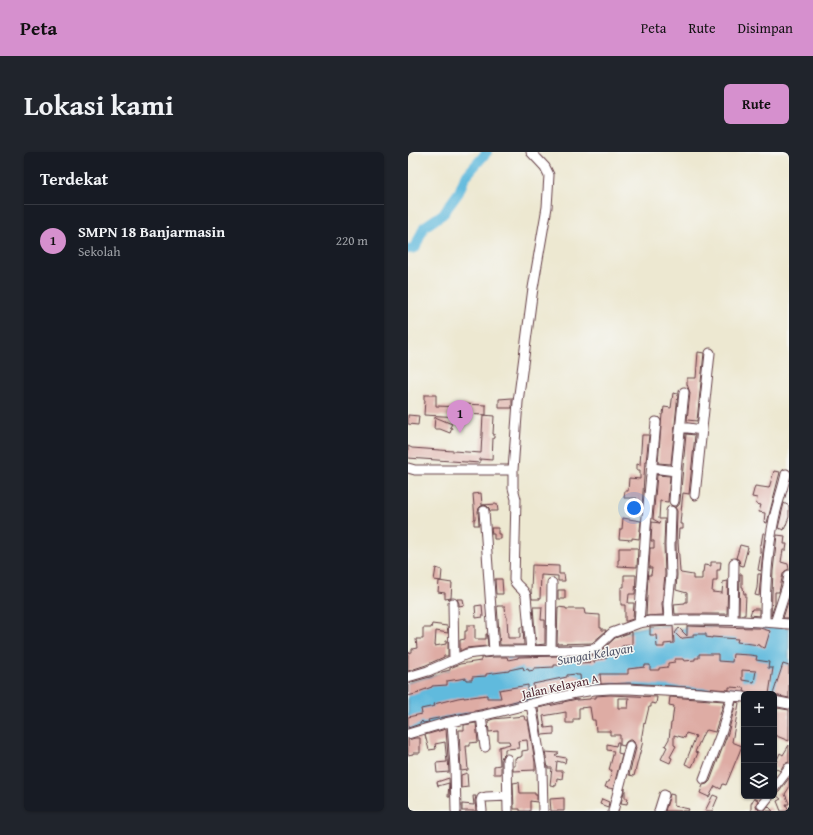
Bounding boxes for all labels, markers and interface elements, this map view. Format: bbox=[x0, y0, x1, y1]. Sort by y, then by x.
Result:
text: Peta bbox=[20, 14, 57, 42]
text: Peta bbox=[641, 18, 666, 38]
text: Rute bbox=[688, 18, 716, 38]
text: Disimpan bbox=[738, 18, 793, 38]
text: Lokasi kami bbox=[24, 84, 174, 125]
button: Rute bbox=[724, 84, 789, 124]
text: Terdekat bbox=[40, 166, 108, 191]
text: SMPN 18 Banjarmasin bbox=[78, 221, 225, 242]
text: 1 bbox=[50, 231, 56, 250]
text: 220 m bbox=[336, 231, 368, 250]
text: Sekolah bbox=[78, 242, 121, 261]
pin: 1 bbox=[447, 400, 473, 433]
your location bbox=[624, 498, 644, 518]
water label: Sungai Kelayan bbox=[555, 638, 635, 670]
street label: Jalan Kelayan A bbox=[518, 669, 601, 703]
map controls bbox=[741, 691, 777, 799]
button: + bbox=[741, 691, 777, 727]
button: − bbox=[741, 727, 777, 763]
button: layers bbox=[741, 763, 777, 799]

